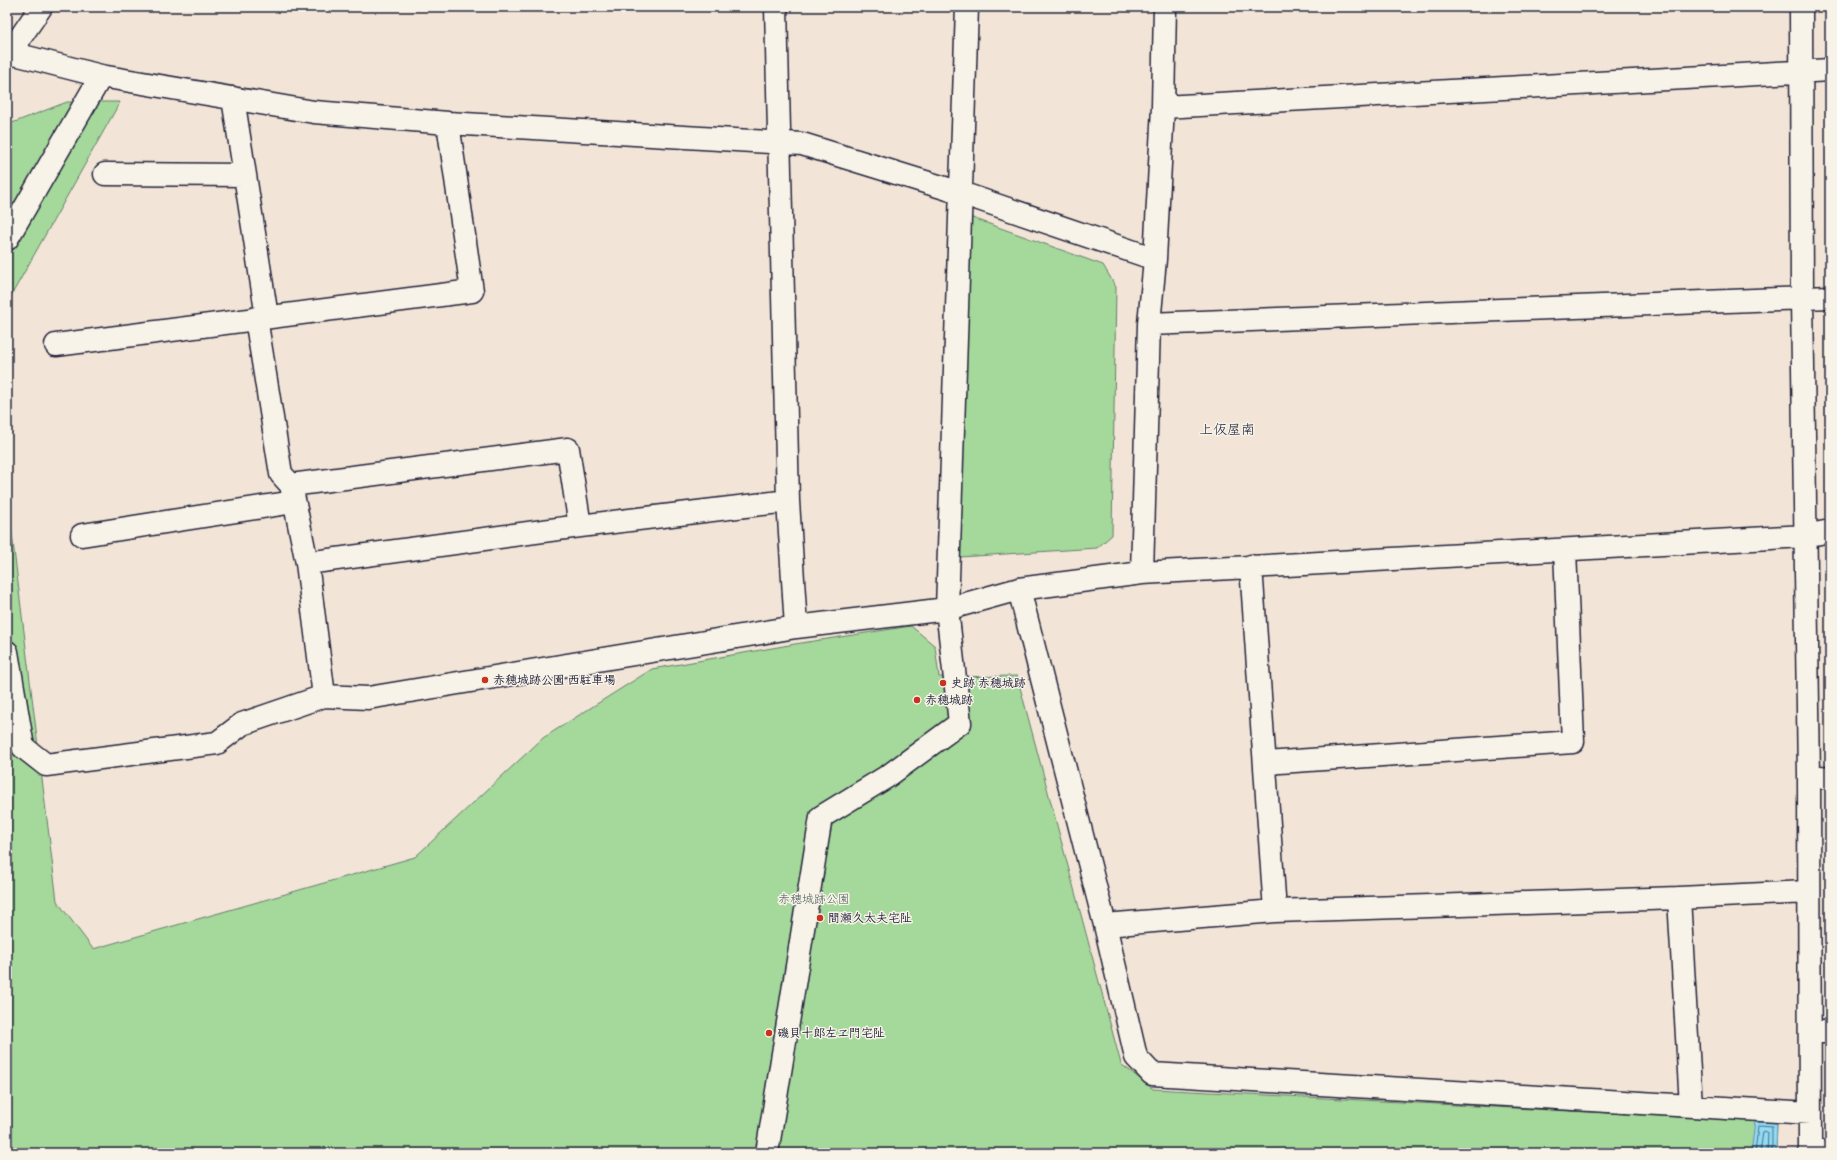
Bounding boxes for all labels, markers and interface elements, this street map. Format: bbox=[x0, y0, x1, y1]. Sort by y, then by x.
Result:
district label: 上仮屋南 bbox=[1199, 421, 1255, 441]
place label: 赤穂城跡公園 西駐車場 bbox=[493, 673, 616, 690]
marker: 赤穂城跡公園 西駐車場 bbox=[480, 675, 490, 685]
place label: 史跡 赤穂城跡 bbox=[951, 676, 1026, 693]
marker: 史跡 赤穂城跡 bbox=[938, 678, 948, 688]
place label: 赤穂城跡 bbox=[925, 693, 973, 710]
marker: 赤穂城跡 bbox=[912, 695, 922, 705]
park label: 赤穂城跡公園 bbox=[778, 892, 850, 909]
place label: 間瀬久太夫宅阯 bbox=[828, 911, 912, 928]
marker: 間瀬久太夫宅阯 bbox=[815, 913, 825, 923]
place label: 磯貝十郎左ヱ門宅阯 bbox=[777, 1026, 885, 1043]
marker: 磯貝十郎左ヱ門宅阯 bbox=[764, 1028, 774, 1038]

